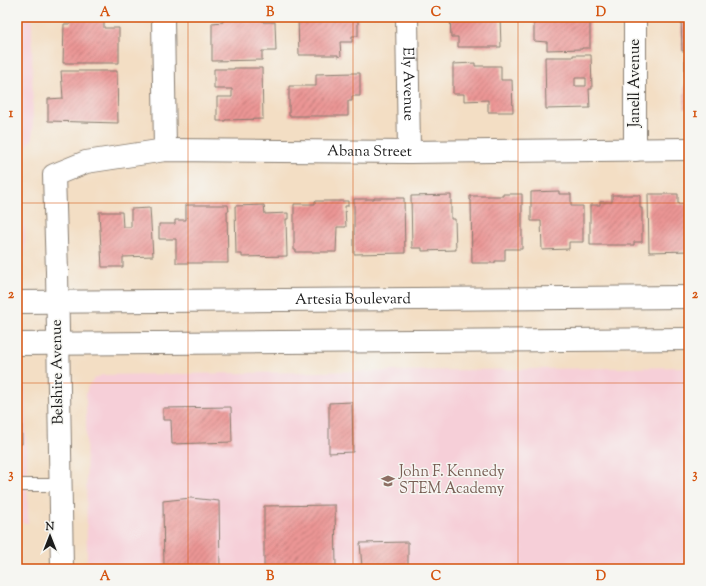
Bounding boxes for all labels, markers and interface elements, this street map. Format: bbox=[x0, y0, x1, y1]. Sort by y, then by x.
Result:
text: A bbox=[100, 4, 111, 22]
text: B bbox=[266, 4, 275, 22]
text: C bbox=[431, 4, 441, 22]
text: D bbox=[596, 4, 606, 22]
street label: Janell Avenue bbox=[625, 39, 646, 128]
street label: Ely Avenue bbox=[397, 47, 419, 121]
text: 1 bbox=[9, 105, 14, 123]
text: 1 bbox=[693, 105, 698, 123]
street label: Abana Street bbox=[327, 141, 412, 163]
text: 2 bbox=[8, 286, 15, 304]
text: 2 bbox=[692, 286, 699, 304]
street label: Artesia Boulevard bbox=[295, 289, 411, 310]
street label: Belshire Avenue bbox=[47, 319, 69, 425]
place label: John F. Kennedy STEM Academy bbox=[398, 462, 505, 500]
text: 3 bbox=[8, 466, 14, 484]
text: 3 bbox=[692, 466, 698, 484]
school or university icon: John F. Kennedy STEM Academy bbox=[380, 473, 396, 489]
north arrow bbox=[30, 516, 70, 556]
text: N bbox=[45, 519, 55, 535]
text: A bbox=[100, 568, 111, 586]
text: B bbox=[266, 568, 275, 586]
text: C bbox=[431, 568, 441, 586]
text: D bbox=[596, 568, 606, 586]

